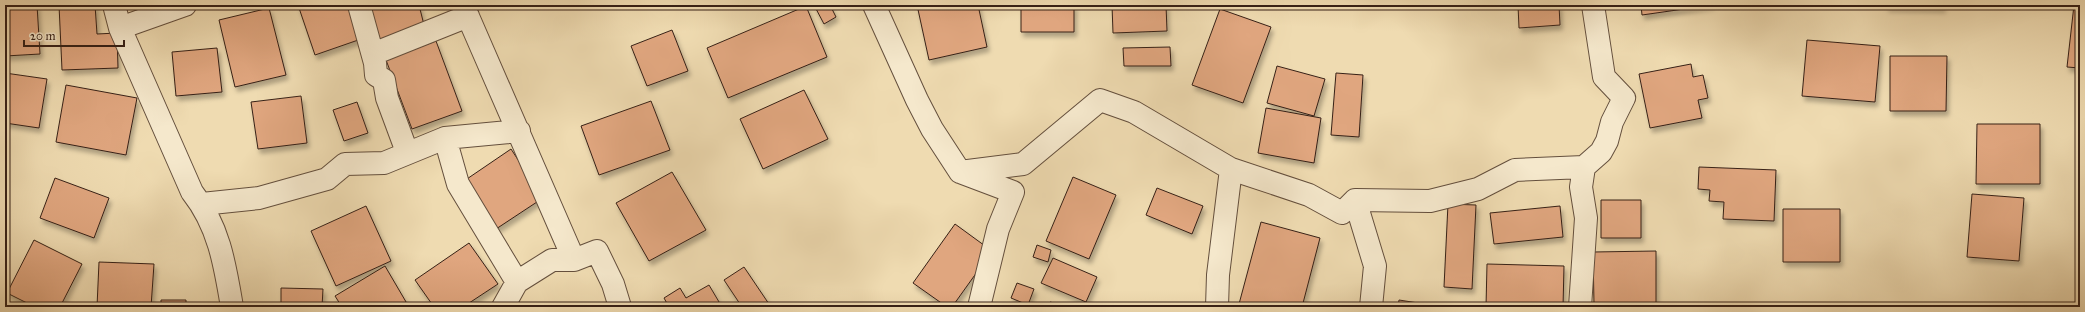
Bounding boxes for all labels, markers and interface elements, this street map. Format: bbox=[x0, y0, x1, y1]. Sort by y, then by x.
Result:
scale bar bbox=[24, 22, 124, 48]
text: 20 m bbox=[30, 29, 56, 43]

